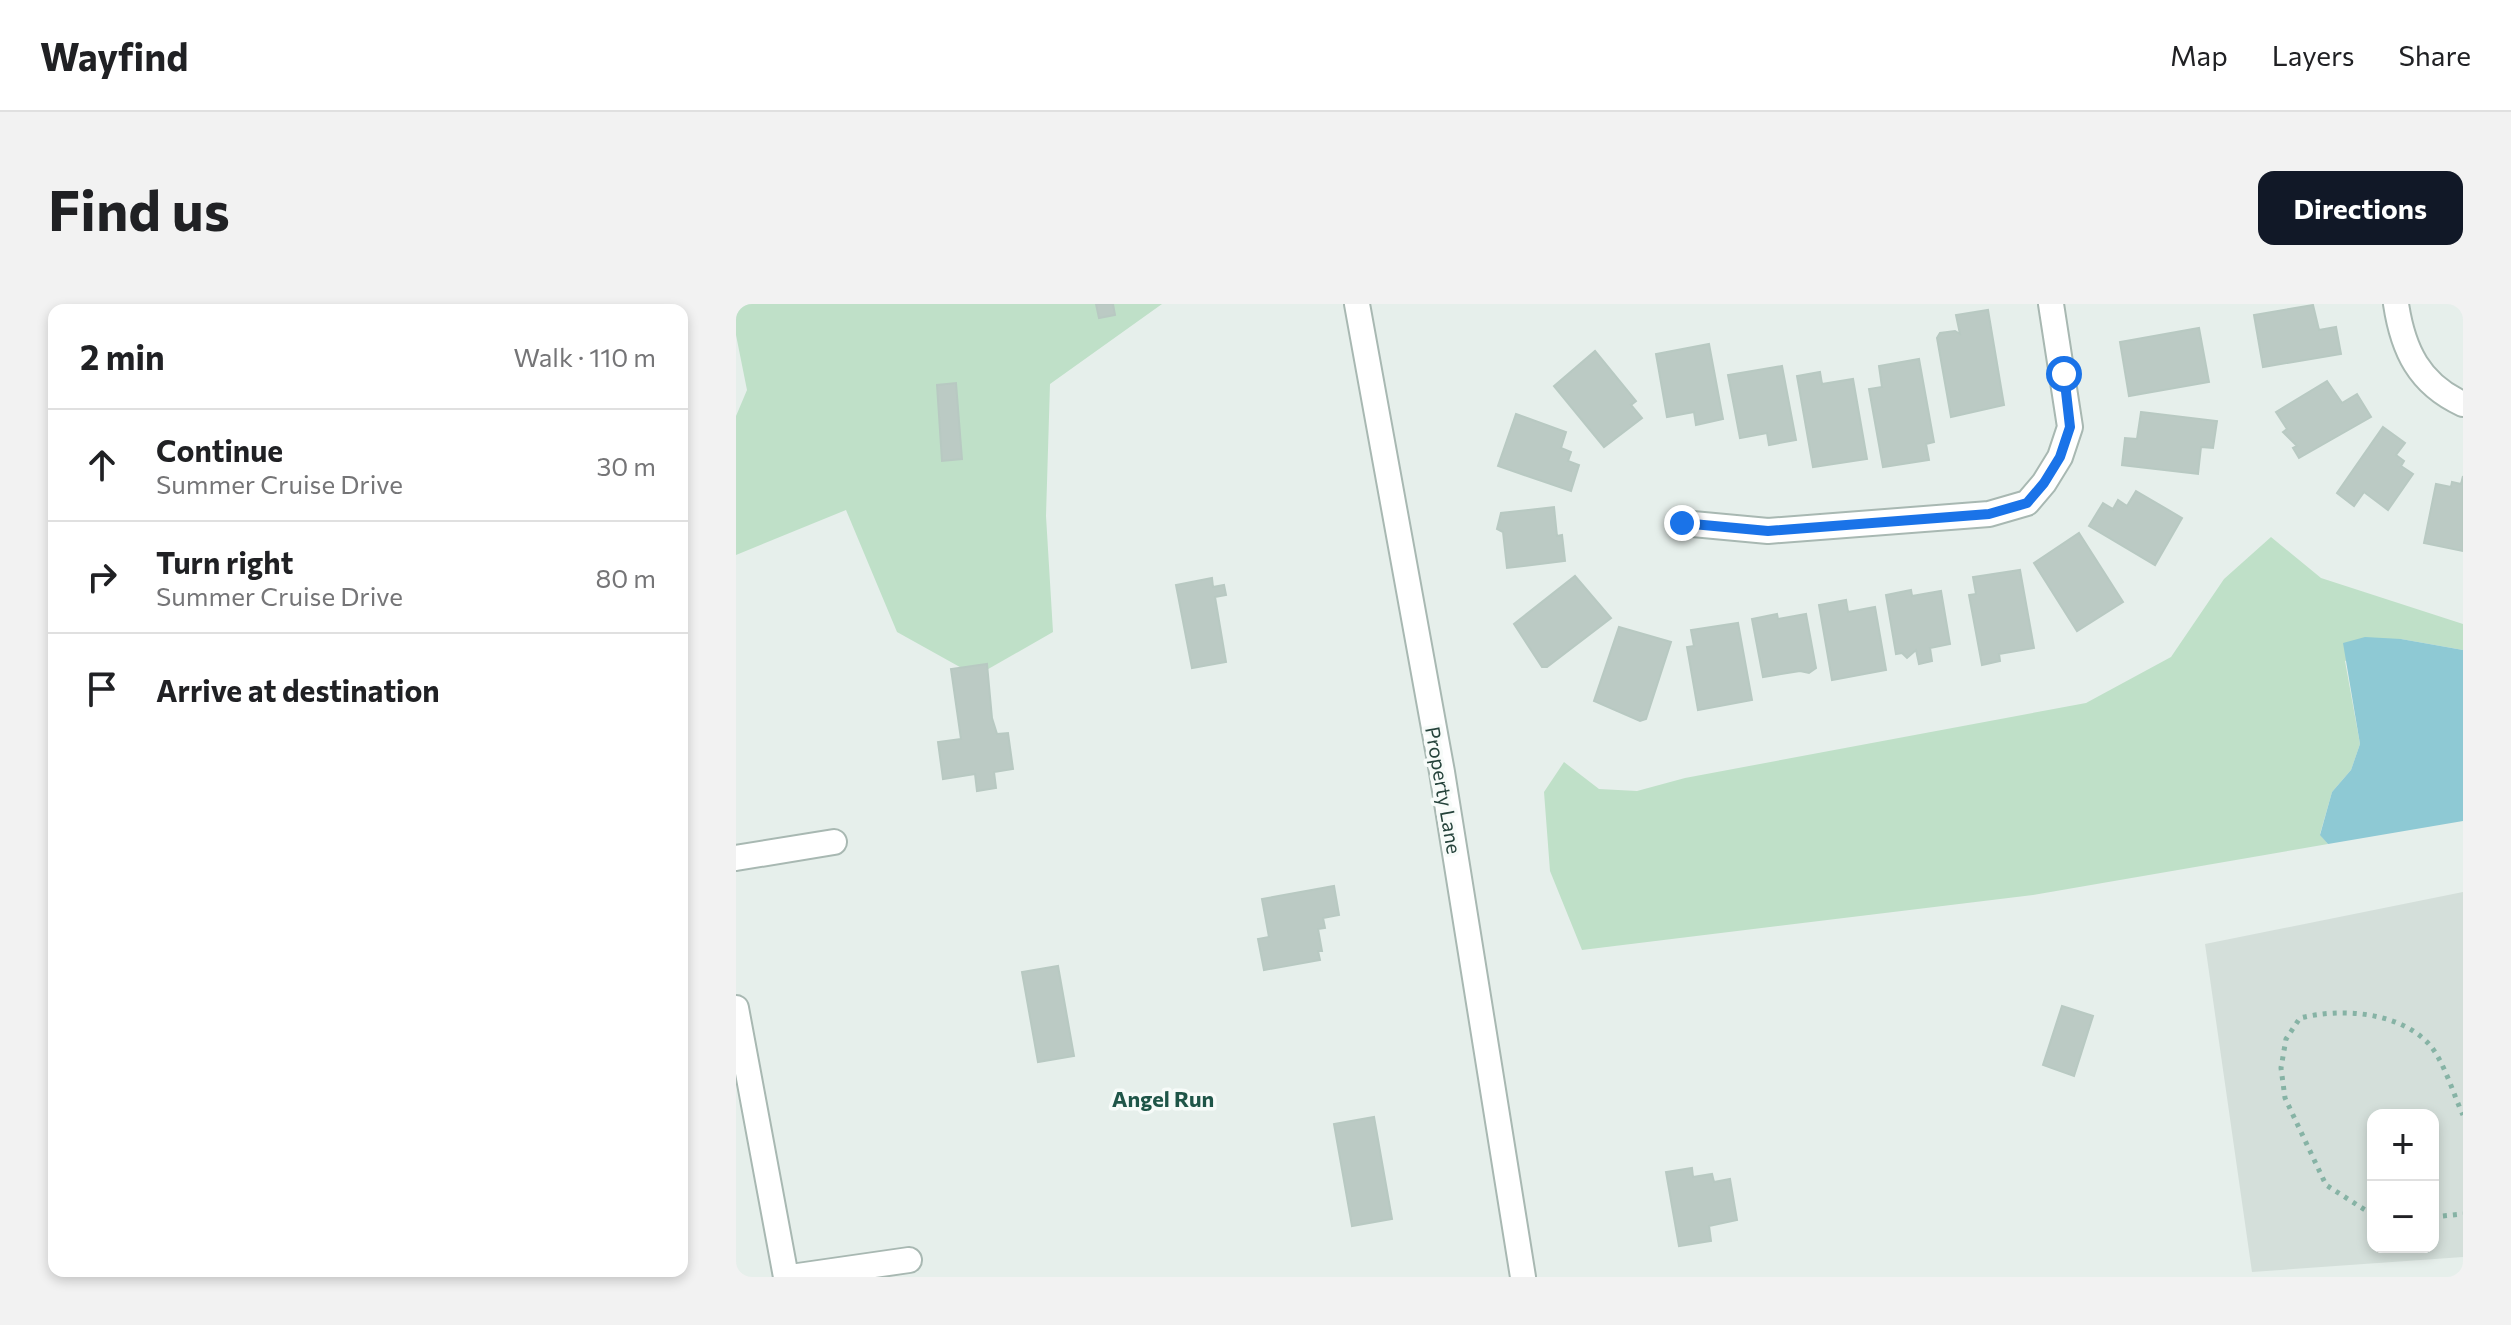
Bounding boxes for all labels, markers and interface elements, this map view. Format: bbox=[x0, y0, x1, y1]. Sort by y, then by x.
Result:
text: Wayfind bbox=[40, 32, 188, 79]
text: Map bbox=[2170, 38, 2228, 72]
text: Layers bbox=[2272, 38, 2354, 72]
text: Share bbox=[2398, 38, 2471, 72]
button: Directions bbox=[2258, 171, 2463, 245]
text: Find us bbox=[48, 174, 230, 243]
text: 2 min bbox=[80, 335, 165, 377]
text: Walk · 110 m bbox=[514, 341, 656, 372]
route start bbox=[2046, 356, 2082, 392]
text: Continue bbox=[156, 431, 283, 468]
icon: ahead bbox=[80, 443, 124, 487]
text: 30 m bbox=[597, 450, 656, 481]
text: Summer Cruise Drive bbox=[156, 468, 403, 499]
route end bbox=[1664, 505, 1700, 541]
text: Turn right bbox=[156, 543, 293, 580]
icon: right bbox=[80, 555, 124, 599]
text: 80 m bbox=[596, 562, 656, 593]
text: Summer Cruise Drive bbox=[156, 580, 403, 611]
icon: arrive bbox=[80, 667, 124, 711]
text: Arrive at destination bbox=[156, 671, 440, 708]
street label: Property Lane bbox=[1421, 724, 1467, 856]
district label: Angel Run bbox=[1112, 1085, 1214, 1112]
map controls bbox=[2367, 1109, 2439, 1253]
button: + bbox=[2367, 1109, 2439, 1181]
button: − bbox=[2367, 1181, 2439, 1253]

